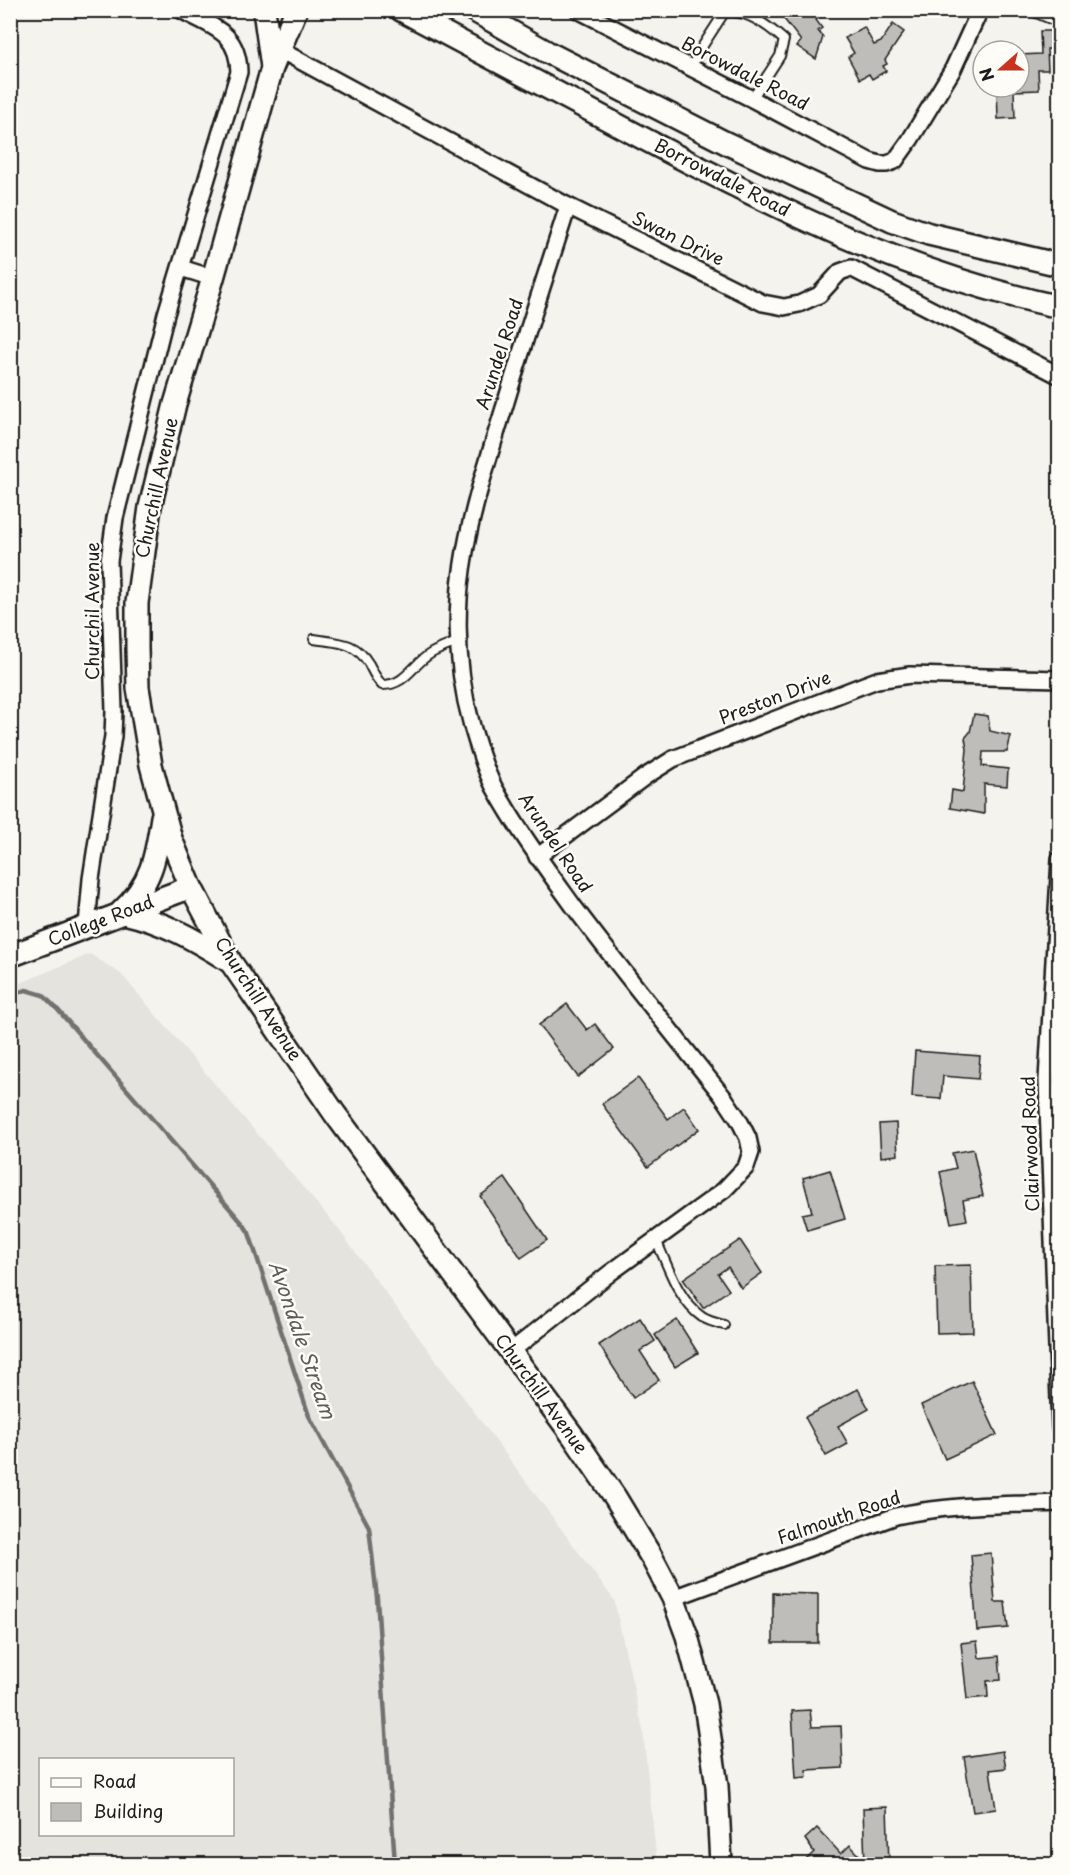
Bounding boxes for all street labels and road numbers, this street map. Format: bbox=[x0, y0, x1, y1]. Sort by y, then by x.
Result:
street label: Borowdale Road bbox=[677, 29, 814, 116]
street label: Borrowdale Road bbox=[650, 131, 795, 223]
street label: Swan Drive bbox=[628, 204, 729, 272]
street label: Arundel Road bbox=[468, 294, 529, 413]
street label: Churchill Avenue bbox=[127, 415, 184, 560]
street label: Churchil Avenue bbox=[78, 542, 105, 680]
street label: Preston Drive bbox=[715, 663, 834, 730]
street label: Arundel Road bbox=[513, 787, 600, 898]
street label: College Road bbox=[44, 887, 157, 952]
street label: Churchill Avenue bbox=[209, 931, 310, 1066]
street label: Clairwood Road bbox=[1014, 1076, 1045, 1212]
street label: Churchill Avenue bbox=[489, 1327, 595, 1459]
street label: Falmouth Road bbox=[773, 1483, 904, 1550]

